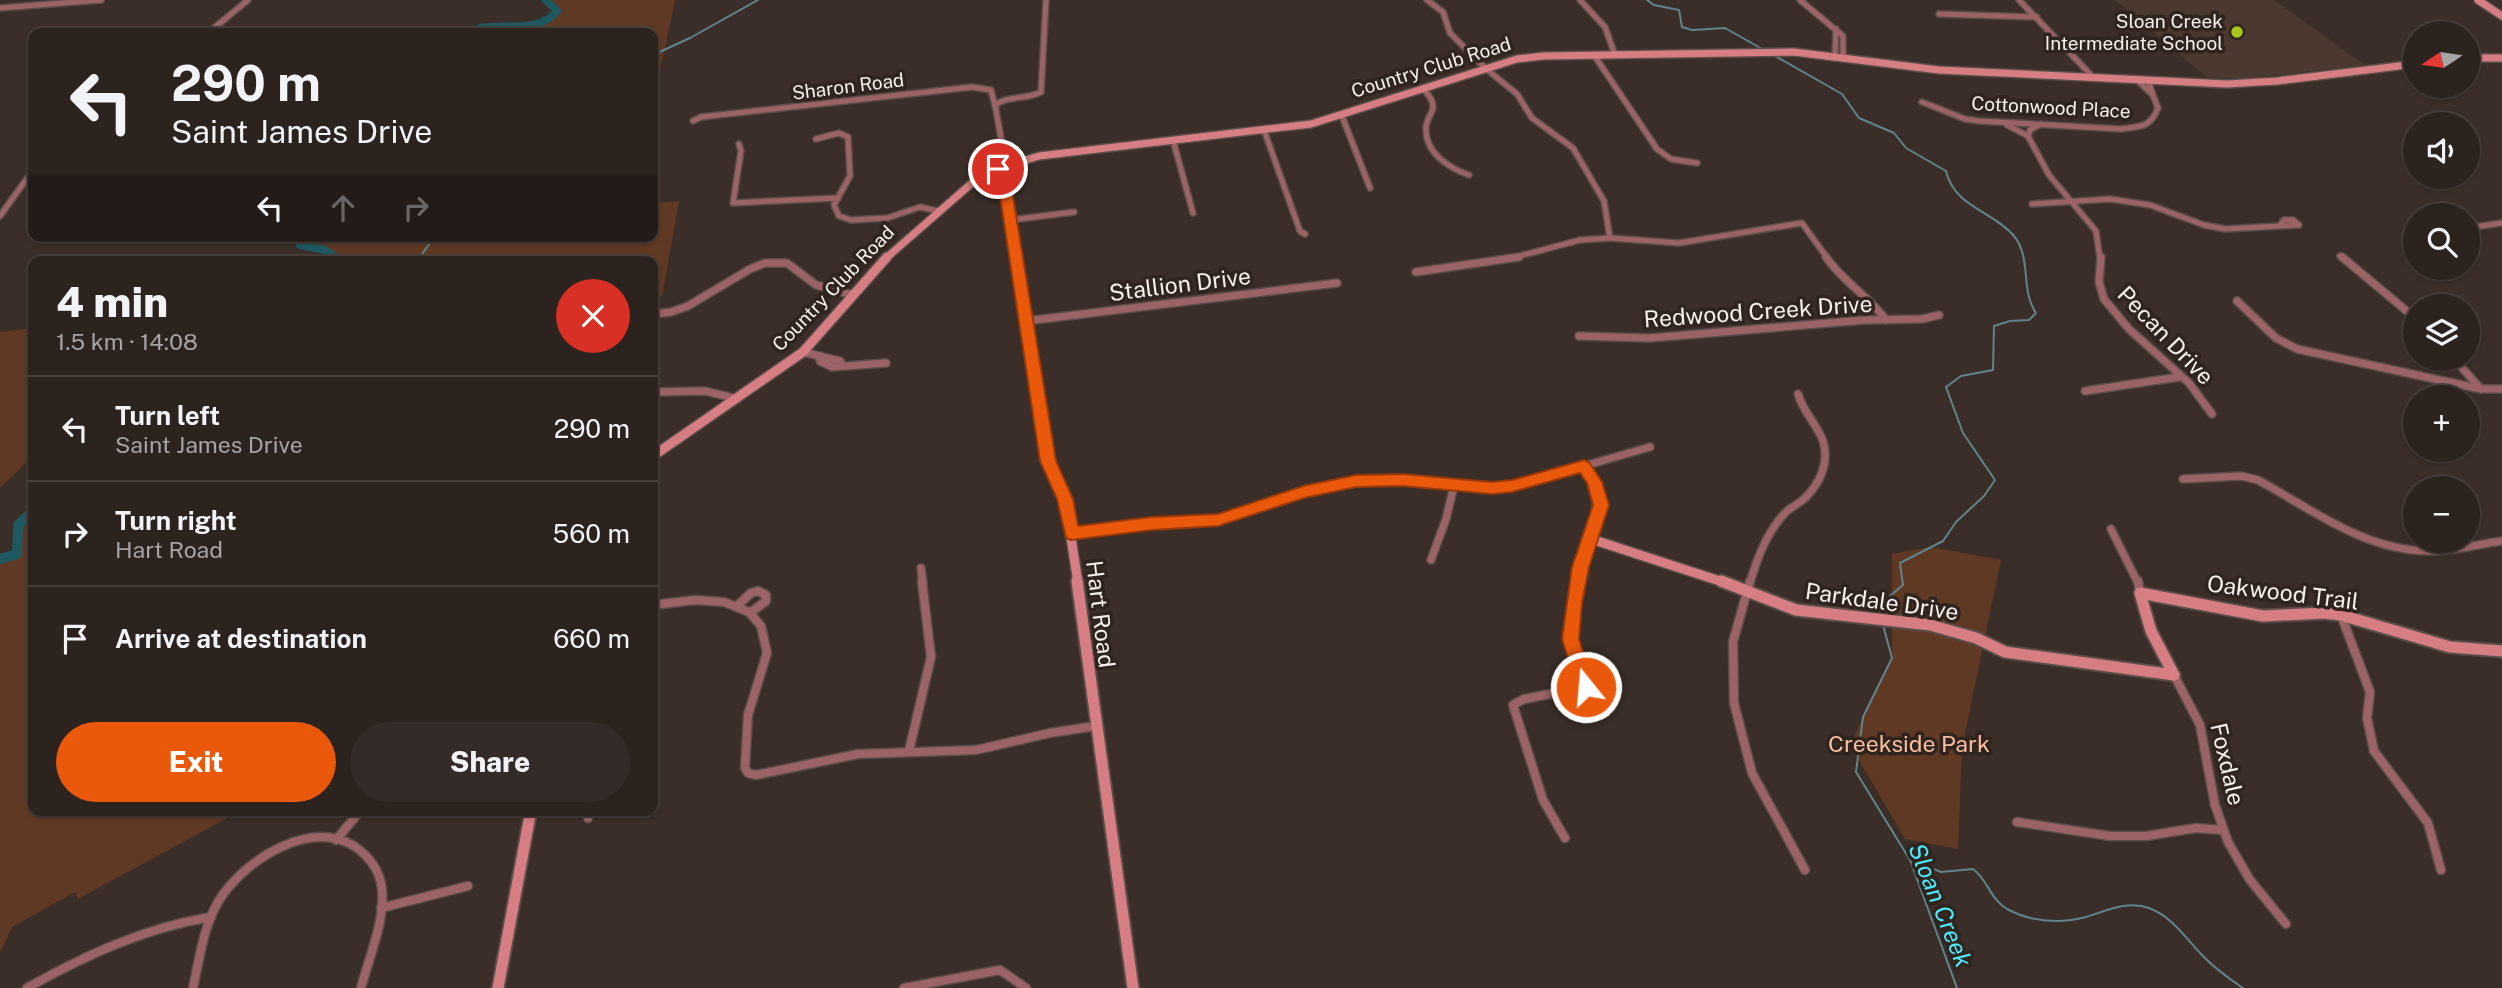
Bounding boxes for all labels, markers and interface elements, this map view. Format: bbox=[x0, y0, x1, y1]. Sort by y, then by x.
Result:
place label: Sloan Creek Intermediate School bbox=[2045, 10, 2223, 54]
north arrow bbox=[2403, 21, 2480, 98]
map controls bbox=[2403, 21, 2480, 553]
marker: Sloan Creek Intermediate School bbox=[2229, 24, 2245, 40]
street label: Country Club Road bbox=[1349, 32, 1513, 102]
text: 290 m bbox=[171, 54, 321, 112]
icon: left bbox=[56, 56, 147, 147]
street label: Sharon Road bbox=[791, 68, 905, 104]
street label: Cottonwood Place bbox=[1971, 92, 2131, 122]
button: sound bbox=[2403, 112, 2480, 189]
text: Saint James Drive bbox=[171, 113, 432, 150]
pin bbox=[968, 139, 1028, 199]
icon: arrive bbox=[979, 150, 1017, 188]
icon: left bbox=[251, 189, 289, 227]
icon: ahead bbox=[324, 189, 362, 227]
icon: right bbox=[397, 189, 435, 227]
button: search bbox=[2403, 203, 2480, 280]
street label: Country Club Road bbox=[768, 221, 898, 355]
street label: Stallion Drive bbox=[1108, 262, 1252, 306]
text: 4 min bbox=[56, 277, 168, 326]
button: close bbox=[556, 279, 630, 353]
street label: Pecan Drive bbox=[2112, 280, 2220, 390]
street label: Redwood Creek Drive bbox=[1643, 290, 1873, 332]
button: layers bbox=[2403, 294, 2480, 371]
text: 1.5 km · 14:08 bbox=[56, 328, 198, 355]
button: + bbox=[2403, 385, 2480, 462]
text: Turn left bbox=[115, 400, 220, 431]
icon: left bbox=[56, 410, 94, 448]
text: 290 m bbox=[554, 413, 630, 444]
text: Saint James Drive bbox=[115, 431, 303, 458]
button: − bbox=[2403, 476, 2480, 553]
text: Turn right bbox=[115, 505, 237, 536]
icon: right bbox=[56, 515, 94, 553]
text: 560 m bbox=[553, 518, 630, 549]
text: Hart Road bbox=[115, 536, 223, 563]
street label: Hart Road bbox=[1081, 559, 1121, 669]
street label: Oakwood Trail bbox=[2206, 569, 2360, 615]
street label: Parkdale Drive bbox=[1803, 577, 1961, 625]
icon: arrive bbox=[56, 620, 94, 658]
text: Arrive at destination bbox=[115, 623, 367, 654]
text: 660 m bbox=[553, 623, 630, 654]
position arrow bbox=[1549, 650, 1623, 724]
street label: Foxdale bbox=[2205, 720, 2251, 808]
button: Exit bbox=[56, 722, 336, 802]
button: Share bbox=[350, 722, 630, 802]
park label: Creekside Park bbox=[1828, 730, 1990, 757]
water label: Sloan Creek bbox=[1903, 839, 1979, 971]

